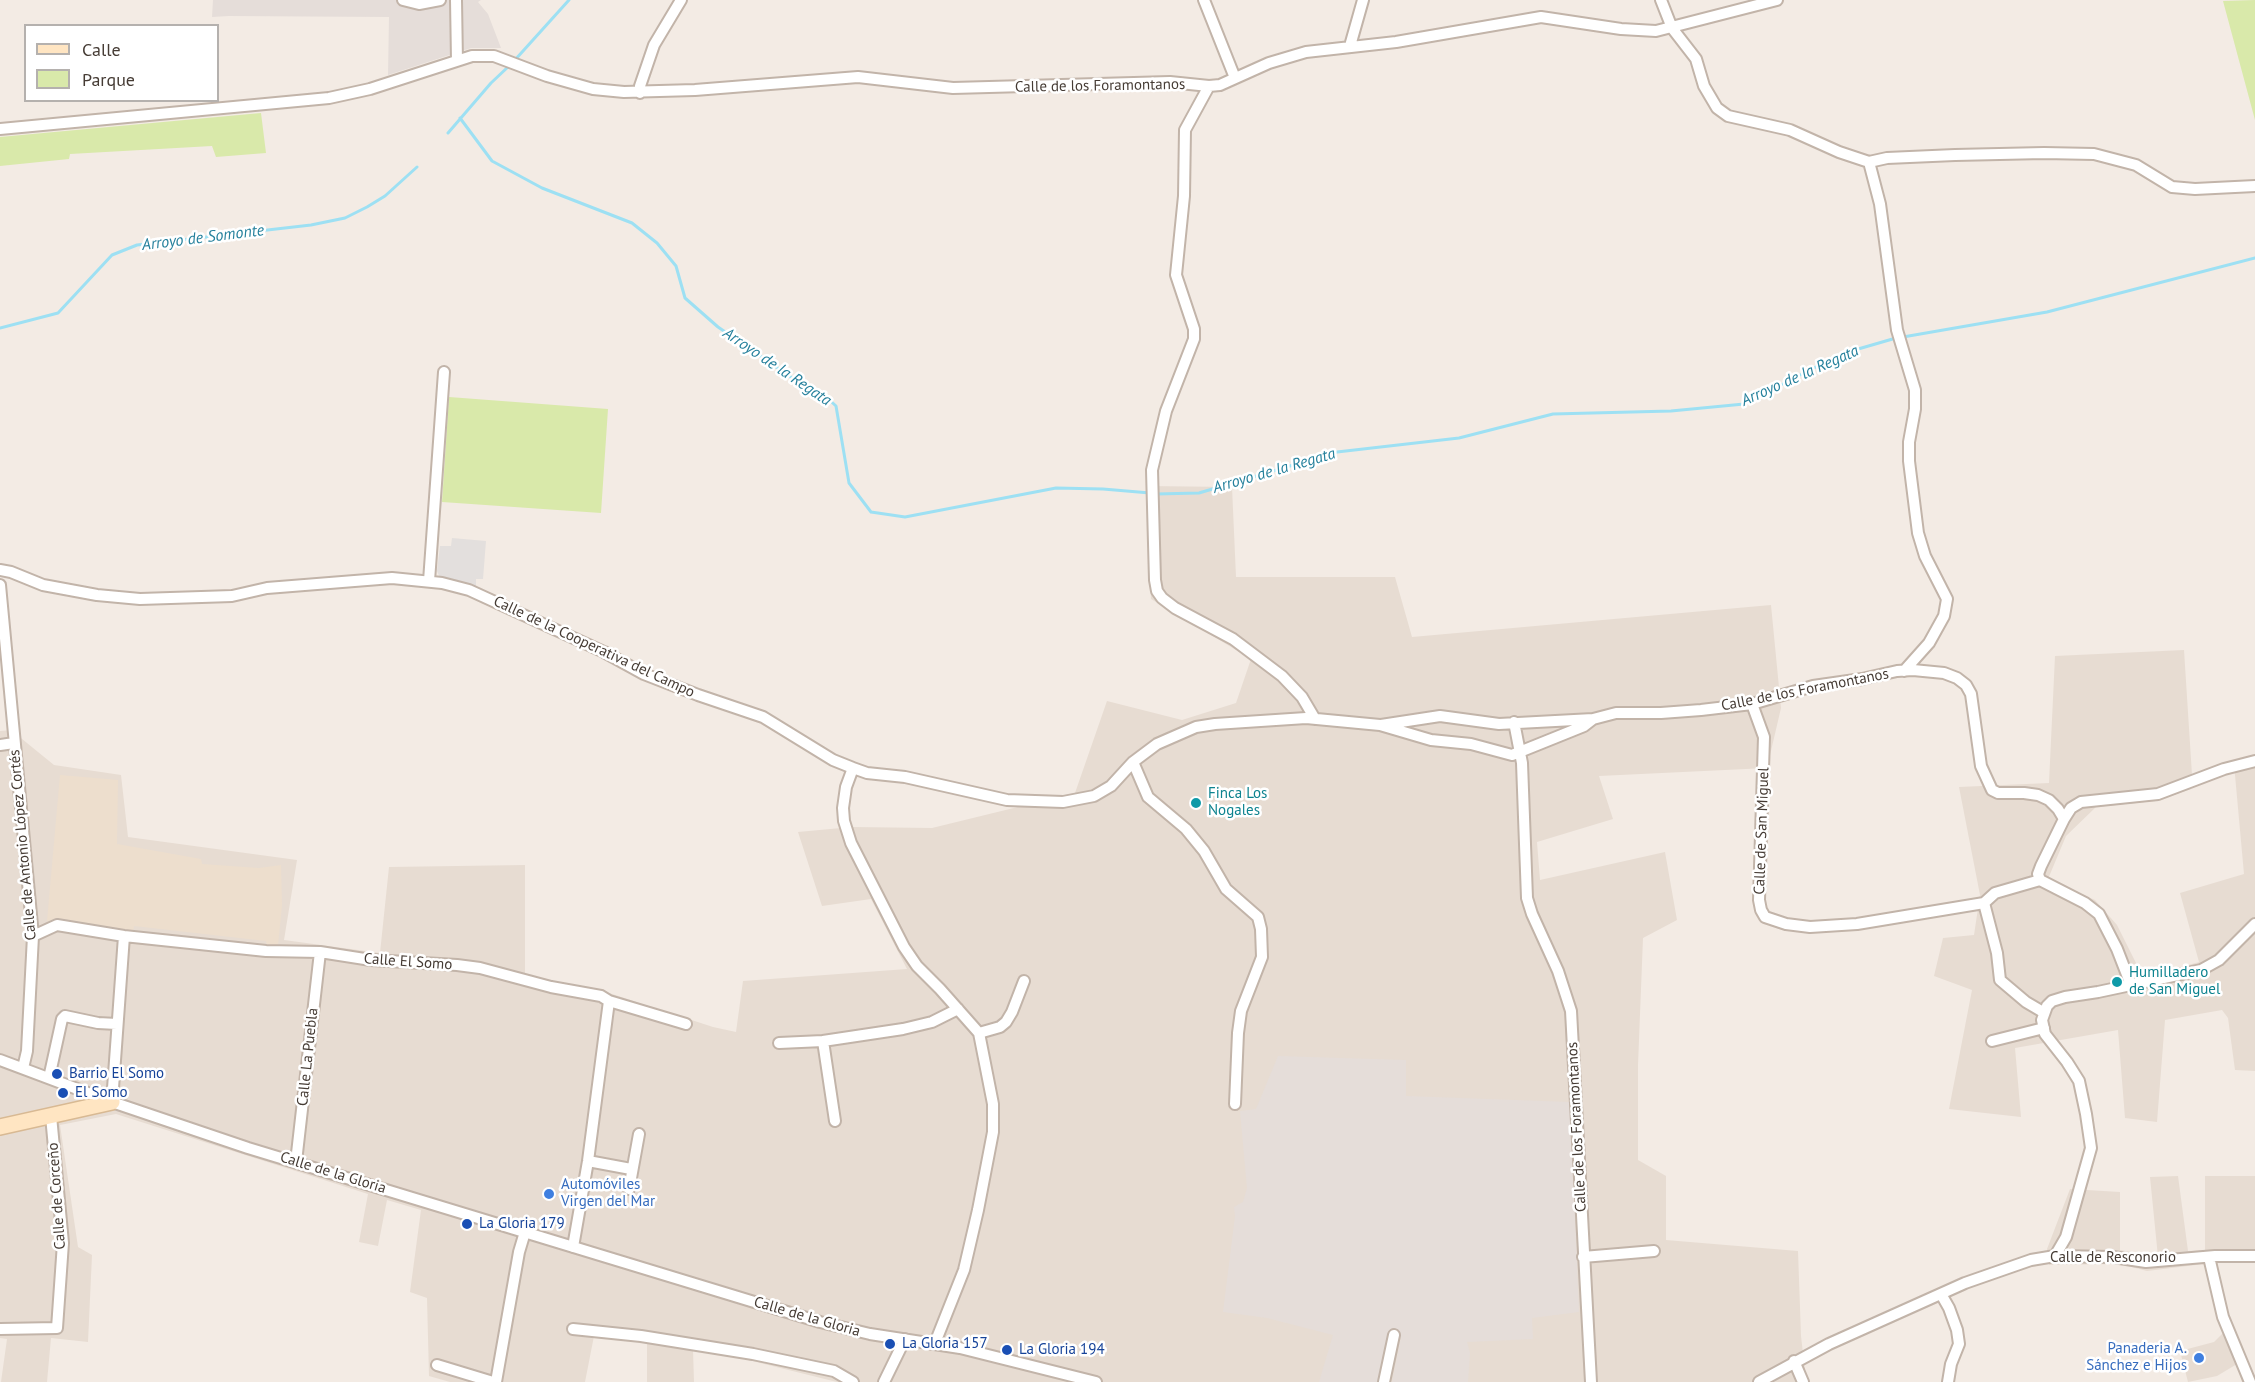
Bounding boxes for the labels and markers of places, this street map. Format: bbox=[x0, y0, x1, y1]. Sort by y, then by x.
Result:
place label: Finca Los Nogales bbox=[1208, 785, 1267, 820]
marker: Finca Los Nogales bbox=[1189, 796, 1203, 810]
place label: Humilladero de San Miguel bbox=[2129, 964, 2220, 999]
marker: Humilladero de San Miguel bbox=[2110, 975, 2124, 989]
place label: Barrio El Somo bbox=[69, 1065, 164, 1083]
marker: Barrio El Somo bbox=[50, 1067, 64, 1081]
place label: El Somo bbox=[75, 1084, 128, 1102]
marker: El Somo bbox=[56, 1086, 70, 1100]
place label: Automóviles Virgen del Mar bbox=[561, 1176, 655, 1211]
marker: Automóviles Virgen del Mar bbox=[542, 1187, 556, 1201]
place label: La Gloria 179 bbox=[479, 1215, 565, 1233]
marker: La Gloria 179 bbox=[460, 1217, 474, 1231]
place label: La Gloria 157 bbox=[902, 1335, 988, 1353]
marker: La Gloria 157 bbox=[883, 1337, 897, 1351]
place label: Panaderia A. Sánchez e Hijos bbox=[2086, 1340, 2187, 1375]
place label: La Gloria 194 bbox=[1019, 1341, 1105, 1359]
marker: La Gloria 194 bbox=[1000, 1343, 1014, 1357]
marker: Panaderia A. Sánchez e Hijos bbox=[2192, 1351, 2206, 1365]

